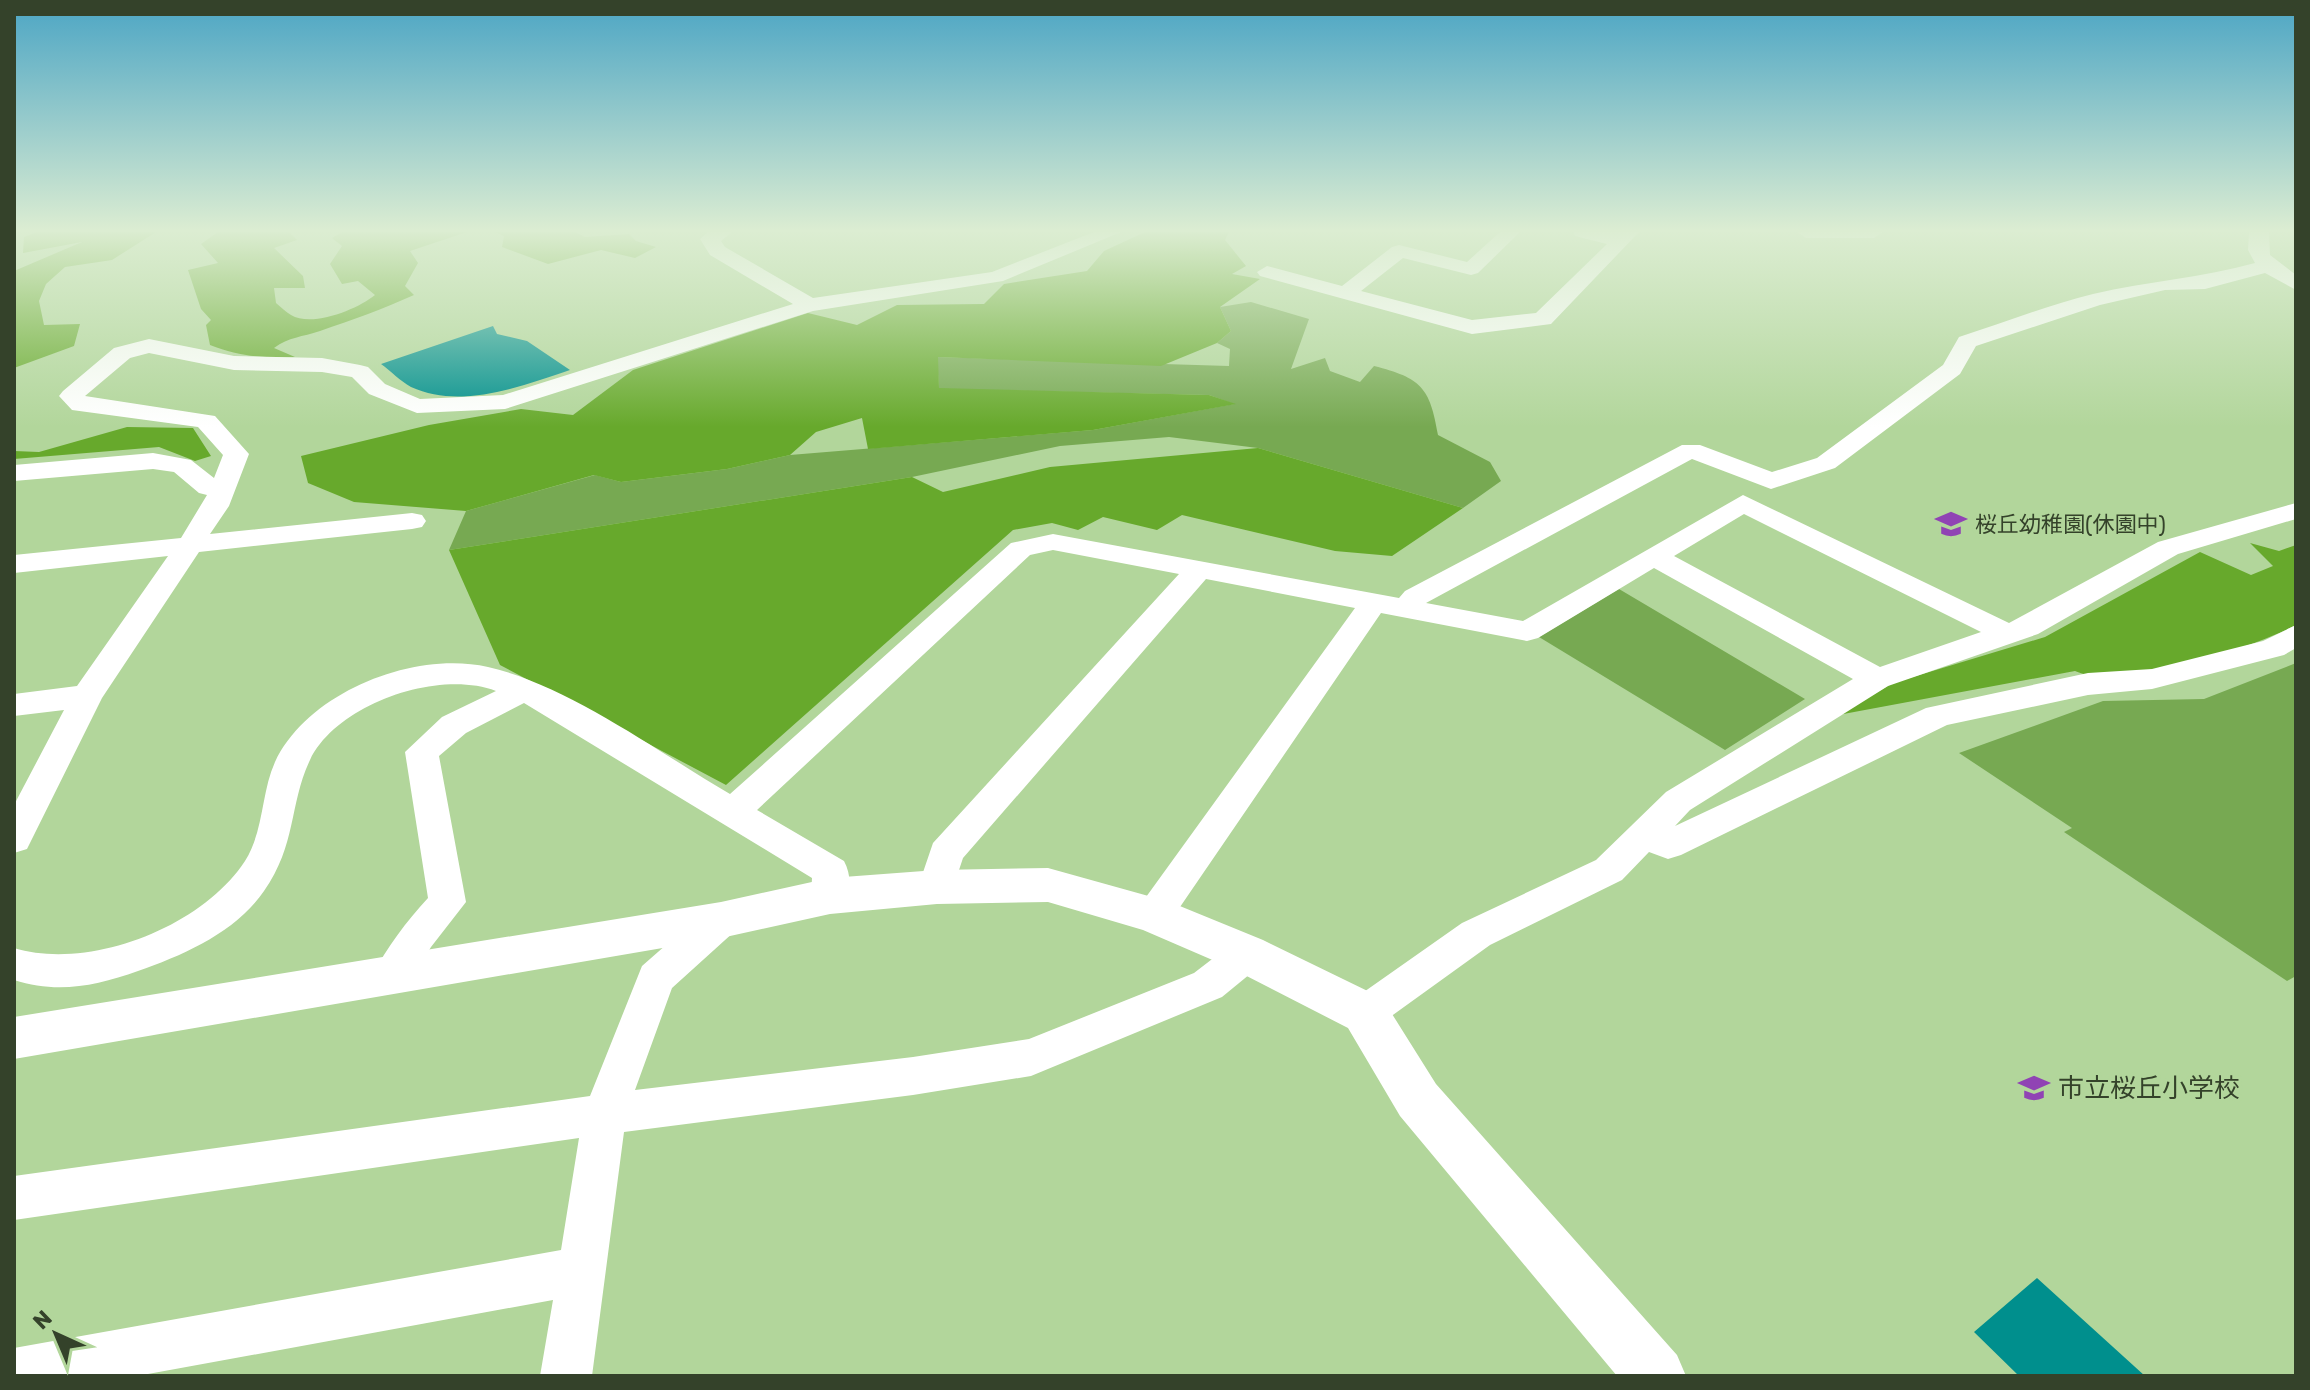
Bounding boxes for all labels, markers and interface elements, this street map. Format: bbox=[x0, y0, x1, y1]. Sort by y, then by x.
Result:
school or university icon: 桜丘幼稚園(休園中) bbox=[1934, 507, 1968, 541]
place label: 桜丘幼稚園(休園中) bbox=[1975, 511, 2166, 538]
school or university icon: 市立桜丘小学校 bbox=[2017, 1071, 2051, 1105]
place label: 市立桜丘小学校 bbox=[2058, 1073, 2240, 1104]
north arrow bbox=[16, 1294, 96, 1374]
text: N bbox=[27, 1305, 58, 1335]

